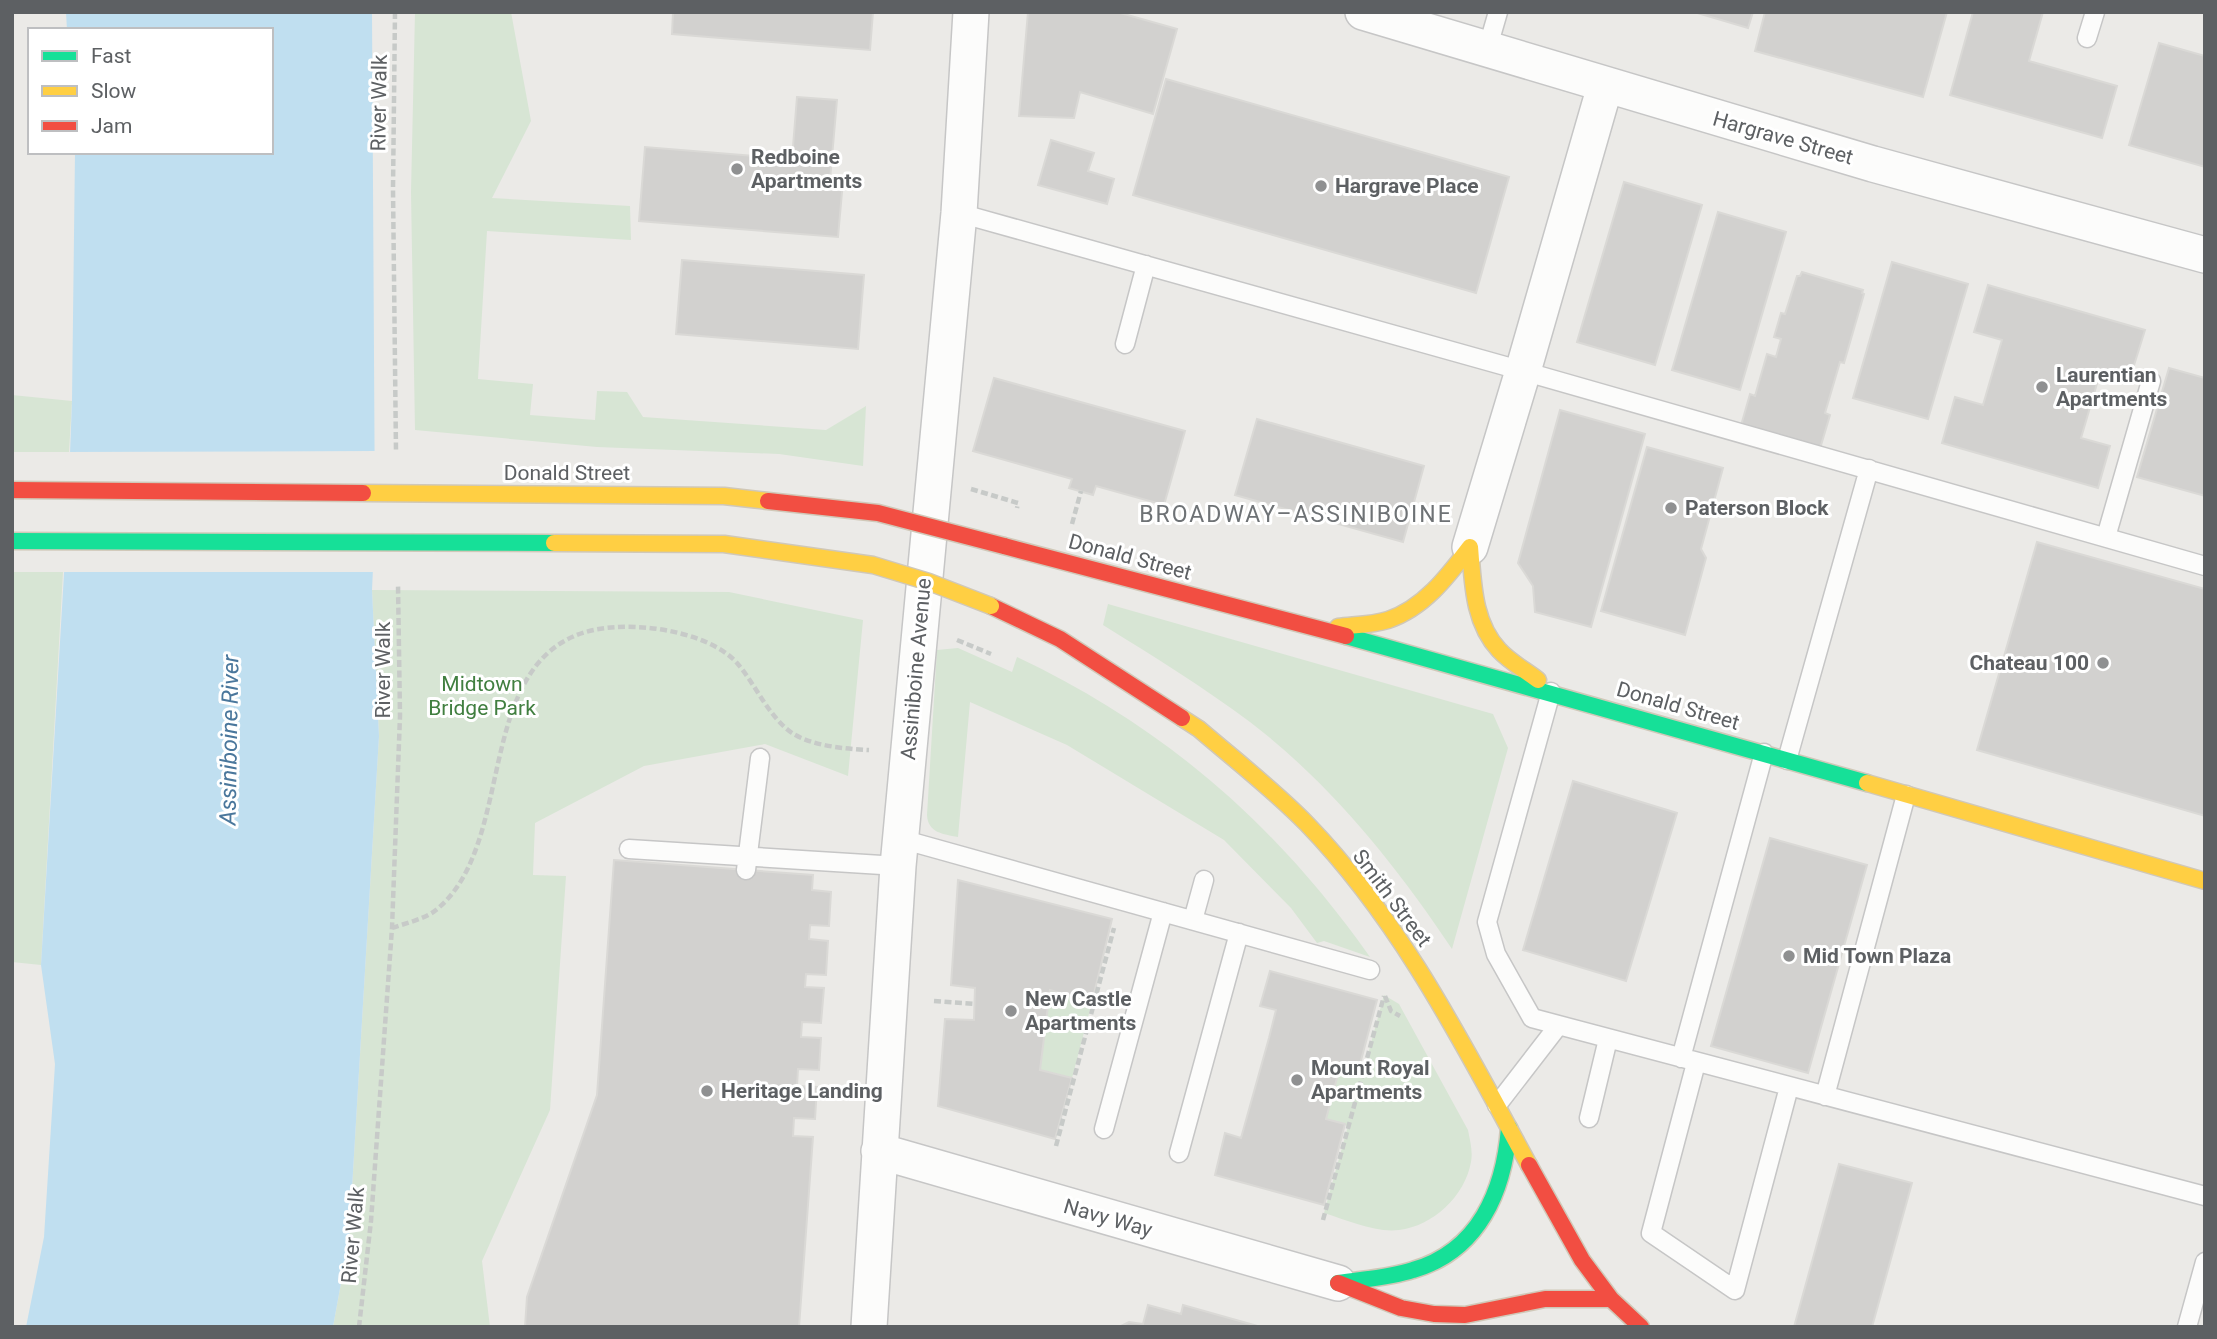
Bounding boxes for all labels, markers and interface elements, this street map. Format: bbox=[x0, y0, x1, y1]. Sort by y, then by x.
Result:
legend bbox=[28, 28, 273, 154]
text: Fast bbox=[91, 44, 132, 68]
street label: River Walk bbox=[366, 54, 392, 152]
text: Slow bbox=[91, 79, 137, 103]
street label: Hargrave Street bbox=[1710, 106, 1856, 170]
text: Jam bbox=[91, 114, 132, 138]
place label: Redboine Apartments bbox=[751, 145, 863, 193]
marker: Redboine Apartments bbox=[729, 161, 745, 177]
place label: Hargrave Place bbox=[1335, 174, 1479, 198]
marker: Hargrave Place bbox=[1313, 178, 1329, 194]
place label: Laurentian Apartments bbox=[2056, 363, 2168, 411]
marker: Laurentian Apartments bbox=[2034, 379, 2050, 395]
street label: Donald Street bbox=[504, 461, 630, 485]
place label: Paterson Block bbox=[1685, 496, 1829, 520]
marker: Paterson Block bbox=[1663, 500, 1679, 516]
district label: BROADWAY–ASSINIBOINE bbox=[1139, 501, 1453, 528]
street label: Donald Street bbox=[1066, 529, 1194, 585]
street label: Assiniboine Avenue bbox=[896, 577, 936, 761]
street label: River Walk bbox=[371, 621, 395, 719]
place label: Chateau 100 bbox=[1969, 651, 2089, 675]
water label: Assiniboine River bbox=[214, 653, 245, 826]
marker: Chateau 100 bbox=[2095, 655, 2111, 671]
park label: Midtown Bridge Park bbox=[428, 672, 536, 720]
street label: Donald Street bbox=[1614, 677, 1742, 735]
street label: Smith Street bbox=[1348, 845, 1436, 951]
place label: Mid Town Plaza bbox=[1803, 944, 1951, 968]
marker: Mid Town Plaza bbox=[1781, 948, 1797, 964]
place label: New Castle Apartments bbox=[1025, 987, 1137, 1035]
marker: New Castle Apartments bbox=[1003, 1003, 1019, 1019]
place label: Mount Royal Apartments bbox=[1311, 1056, 1429, 1104]
marker: Mount Royal Apartments bbox=[1289, 1072, 1305, 1088]
place label: Heritage Landing bbox=[721, 1079, 883, 1103]
marker: Heritage Landing bbox=[699, 1083, 715, 1099]
street label: River Walk bbox=[337, 1185, 369, 1284]
street label: Navy Way bbox=[1061, 1194, 1155, 1242]

